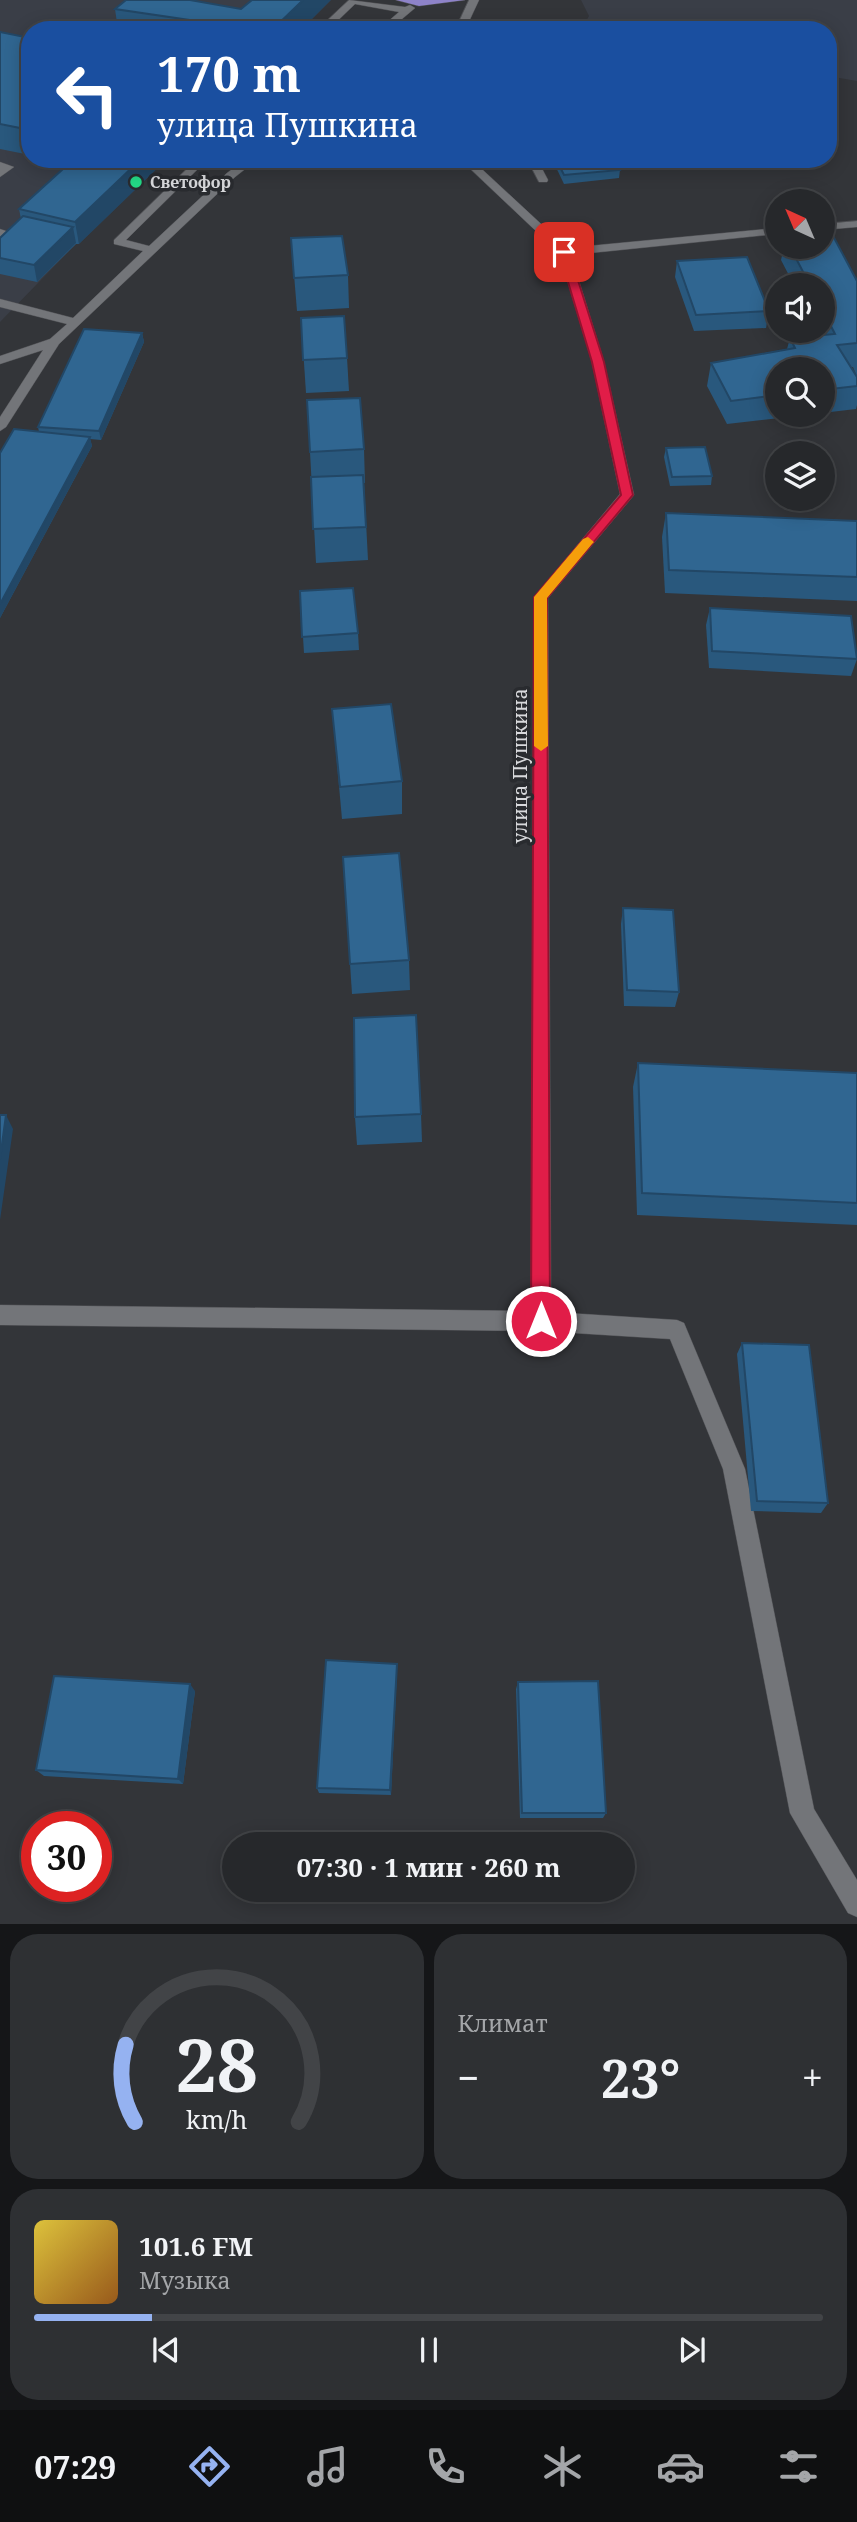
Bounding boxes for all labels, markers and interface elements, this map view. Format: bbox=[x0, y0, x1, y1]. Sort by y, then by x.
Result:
text: 170 m bbox=[157, 40, 301, 106]
icon: left bbox=[42, 49, 133, 140]
text: улица Пушкина bbox=[157, 103, 418, 146]
place label: Светофор bbox=[150, 171, 231, 193]
marker: Светофор bbox=[128, 174, 144, 190]
north arrow bbox=[765, 189, 835, 259]
map controls bbox=[765, 189, 835, 511]
pin bbox=[534, 222, 594, 282]
icon: arrive bbox=[545, 233, 583, 271]
button: sound bbox=[765, 273, 835, 343]
button: search bbox=[765, 357, 835, 427]
button: layers bbox=[765, 441, 835, 511]
street label: улица Пушкина bbox=[507, 689, 533, 843]
position arrow bbox=[504, 1284, 578, 1358]
speed limit sign: 30 bbox=[21, 1811, 112, 1902]
text: 07:30 · 1 мин · 260 m bbox=[296, 1849, 561, 1885]
text: Климат bbox=[458, 2007, 548, 2039]
text: 28 bbox=[176, 2015, 258, 2114]
text: 23° bbox=[601, 2042, 680, 2113]
text: − bbox=[458, 2051, 480, 2103]
text: + bbox=[802, 2051, 823, 2103]
text: km/h bbox=[186, 2102, 248, 2136]
text: 101.6 FM bbox=[139, 2228, 253, 2264]
text: Музыка bbox=[139, 2264, 231, 2296]
icon: previous bbox=[147, 2331, 185, 2369]
icon: pause bbox=[410, 2331, 448, 2369]
icon: next bbox=[673, 2331, 711, 2369]
icon: directions bbox=[185, 2442, 234, 2491]
icon: music bbox=[303, 2442, 352, 2491]
icon: phone bbox=[421, 2442, 470, 2491]
icon: climate bbox=[538, 2442, 587, 2491]
icon: car bbox=[656, 2442, 705, 2491]
icon: filters bbox=[774, 2442, 823, 2491]
text: 07:29 bbox=[34, 2445, 116, 2488]

